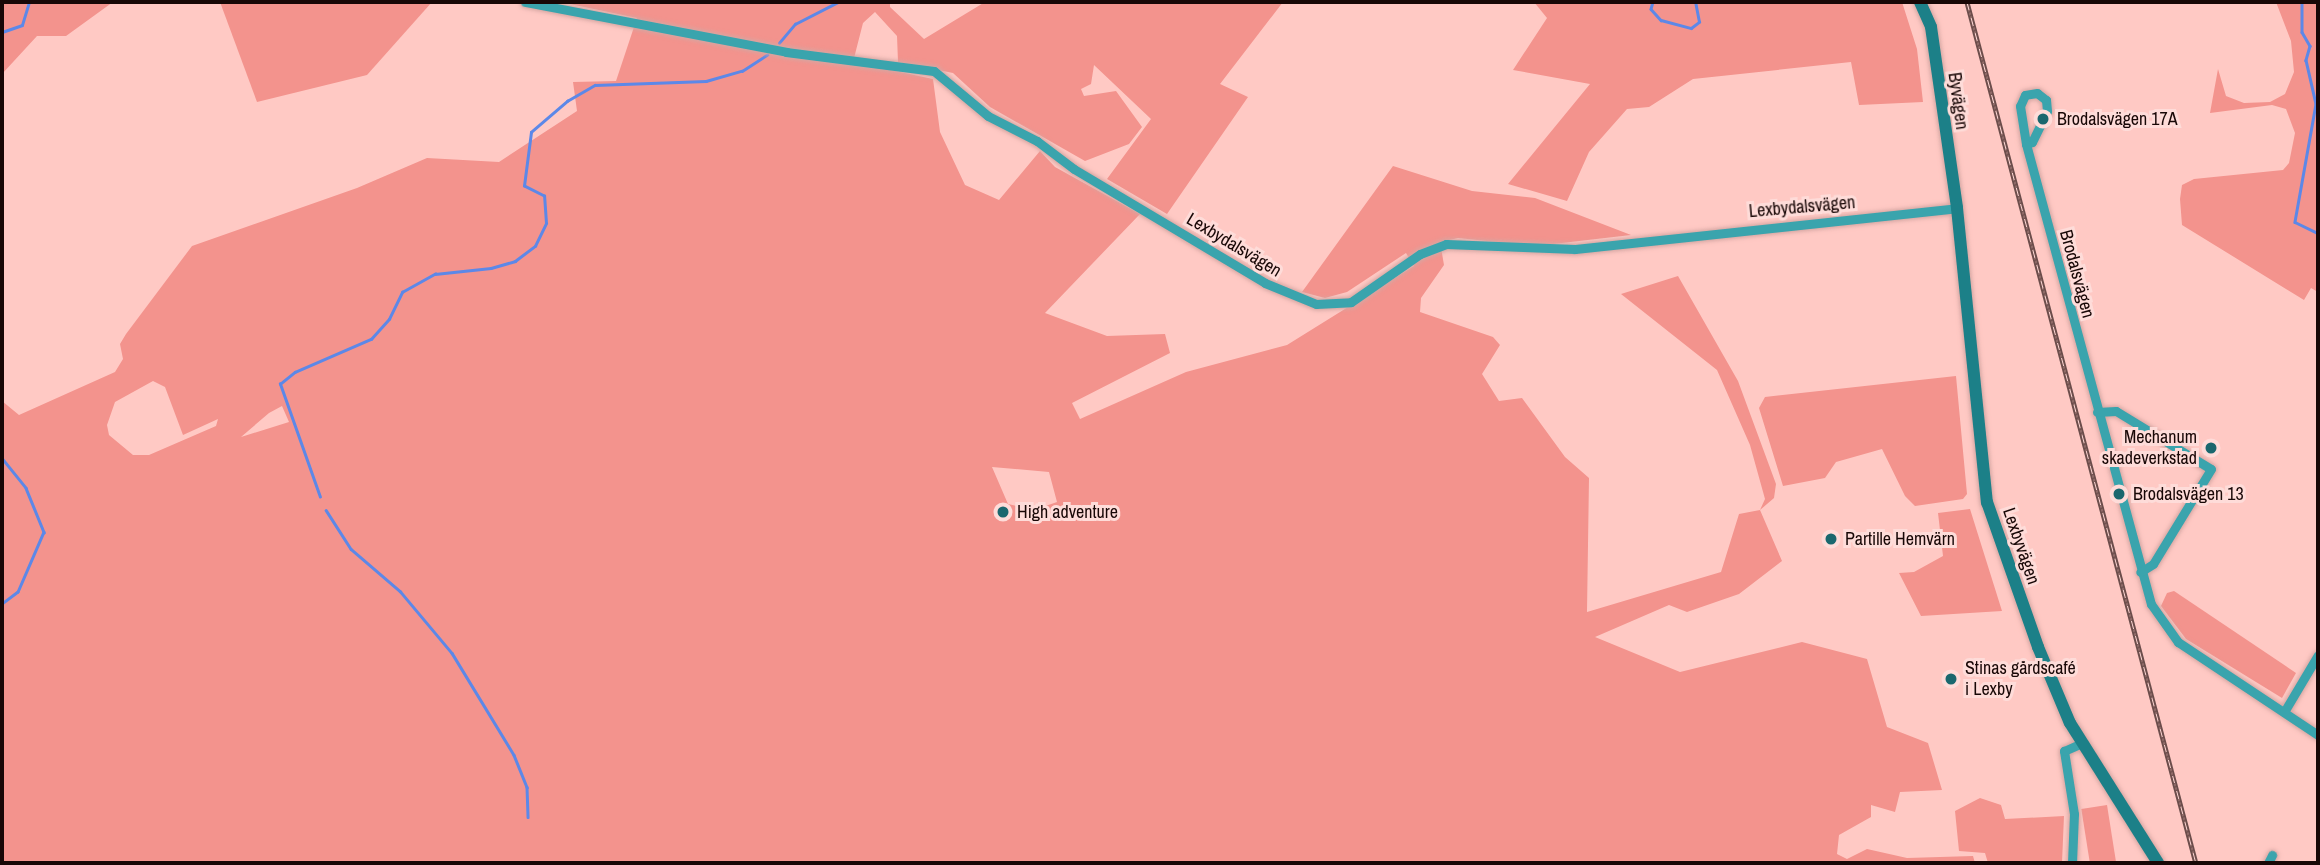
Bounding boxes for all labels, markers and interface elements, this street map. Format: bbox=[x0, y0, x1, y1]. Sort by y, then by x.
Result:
street label: Byvägen bbox=[1943, 71, 1973, 131]
place label: Brodalsvägen 17A bbox=[2057, 108, 2178, 130]
marker: Brodalsvägen 17A bbox=[2035, 111, 2051, 127]
street label: Lexbydalsvägen bbox=[1748, 192, 1856, 222]
street label: Lexbydalsvägen bbox=[1183, 208, 1285, 282]
street label: Brodalsvägen bbox=[2055, 228, 2099, 320]
place label: Mechanum skadeverkstad bbox=[2102, 427, 2197, 470]
marker: Mechanum skadeverkstad bbox=[2203, 440, 2219, 456]
place label: Brodalsvägen 13 bbox=[2133, 483, 2244, 505]
marker: Brodalsvägen 13 bbox=[2111, 486, 2127, 502]
place label: High adventure bbox=[1017, 501, 1118, 523]
marker: High adventure bbox=[995, 504, 1011, 520]
street label: Lexbyvägen bbox=[1998, 505, 2044, 587]
place label: Partille Hemvärn bbox=[1845, 528, 1955, 550]
marker: Partille Hemvärn bbox=[1823, 531, 1839, 547]
place label: Stinas gårdscafé i Lexby bbox=[1965, 658, 2076, 700]
marker: Stinas gårdscafé i Lexby bbox=[1943, 671, 1959, 687]

